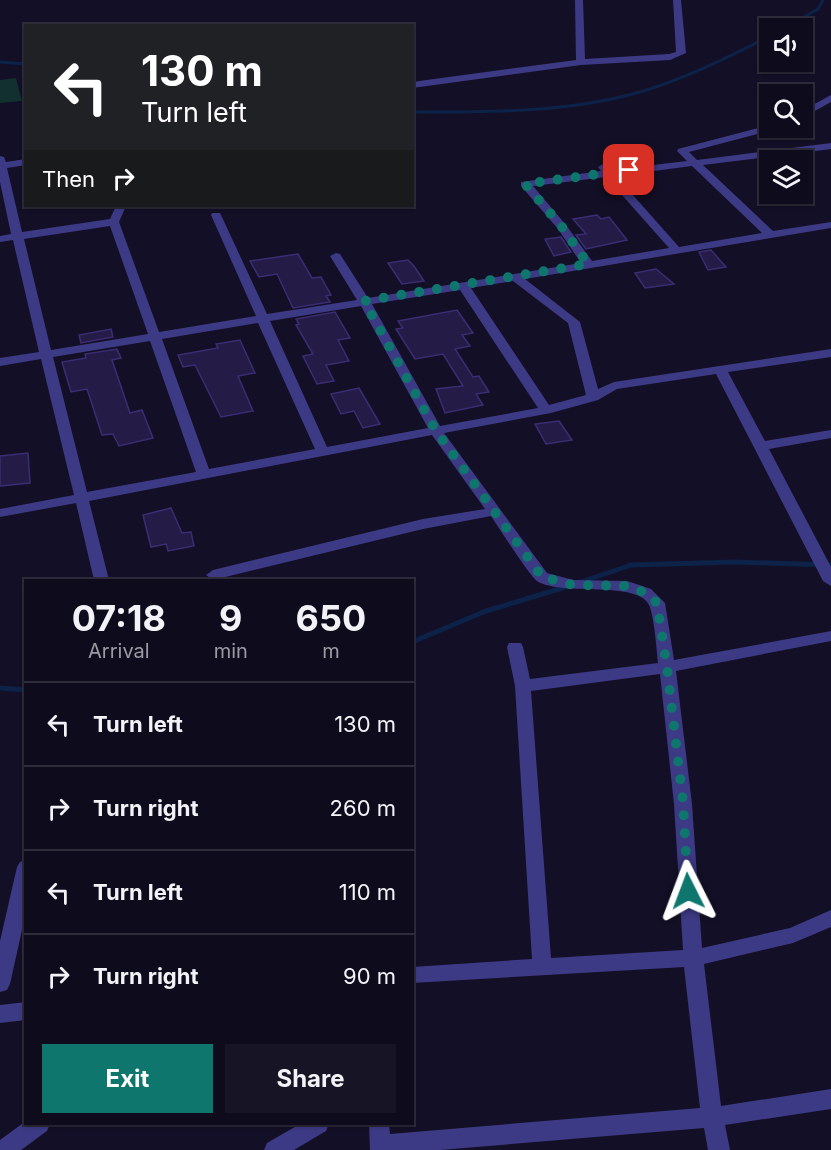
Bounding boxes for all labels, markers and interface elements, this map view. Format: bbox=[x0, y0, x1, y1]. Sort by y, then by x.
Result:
map controls bbox=[759, 18, 813, 204]
button: sound bbox=[759, 18, 813, 72]
text: 130 m bbox=[141, 45, 263, 96]
icon: left bbox=[42, 48, 120, 126]
button: search bbox=[759, 84, 813, 138]
text: Turn left bbox=[141, 96, 247, 129]
pin bbox=[603, 144, 654, 195]
button: layers bbox=[759, 150, 813, 204]
icon: arrive bbox=[612, 153, 645, 186]
icon: right bbox=[107, 162, 140, 195]
text: Then bbox=[42, 166, 95, 192]
text: 07:18 bbox=[72, 596, 166, 640]
text: 9 bbox=[219, 596, 242, 640]
text: 650 bbox=[296, 596, 366, 640]
text: Arrival bbox=[88, 639, 150, 663]
text: min bbox=[214, 639, 248, 663]
text: m bbox=[322, 639, 340, 663]
icon: left bbox=[42, 708, 75, 741]
text: Turn left bbox=[93, 711, 183, 737]
text: 130 m bbox=[334, 711, 396, 737]
icon: right bbox=[42, 792, 75, 825]
text: Turn right bbox=[93, 795, 199, 821]
text: 260 m bbox=[330, 795, 396, 821]
position arrow bbox=[656, 859, 720, 923]
icon: left bbox=[42, 876, 75, 909]
text: Turn left bbox=[93, 879, 183, 905]
text: 110 m bbox=[339, 879, 396, 905]
icon: right bbox=[42, 960, 75, 993]
text: Turn right bbox=[93, 963, 199, 989]
text: 90 m bbox=[343, 963, 396, 989]
button: Exit bbox=[42, 1044, 213, 1113]
button: Share bbox=[225, 1044, 396, 1113]

